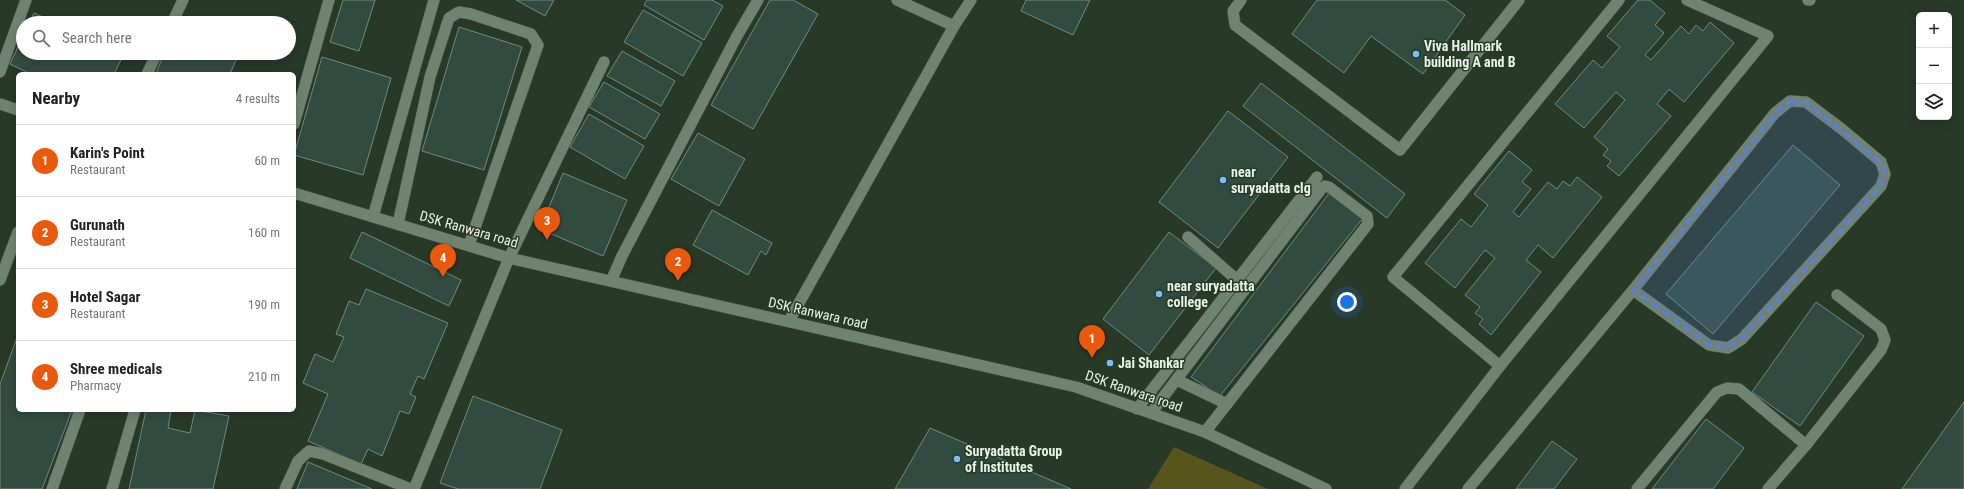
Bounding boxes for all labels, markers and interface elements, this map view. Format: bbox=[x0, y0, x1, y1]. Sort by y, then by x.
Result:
map controls bbox=[1916, 12, 1952, 120]
button: + bbox=[1916, 12, 1952, 48]
search box bbox=[16, 16, 296, 60]
icon: search bbox=[30, 27, 52, 49]
text: Search here bbox=[62, 29, 132, 47]
place label: Viva Hallmark building A and B bbox=[1424, 38, 1516, 70]
button: − bbox=[1916, 48, 1952, 84]
marker: Viva Hallmark building A and B bbox=[1411, 49, 1421, 59]
button: layers bbox=[1916, 84, 1952, 120]
text: Nearby bbox=[32, 88, 80, 108]
text: 4 results bbox=[236, 91, 280, 106]
text: Karin's Point bbox=[70, 144, 145, 162]
text: 1 bbox=[42, 153, 48, 168]
text: 60 m bbox=[254, 153, 280, 168]
text: Restaurant bbox=[70, 162, 125, 177]
place label: near suryadatta clg bbox=[1231, 164, 1311, 196]
marker: near suryadatta clg bbox=[1218, 175, 1228, 185]
street label: DSK Ranwara road bbox=[418, 207, 520, 251]
pin: 3 bbox=[534, 207, 560, 240]
text: Gurunath bbox=[70, 216, 125, 234]
text: 2 bbox=[42, 225, 48, 240]
text: 160 m bbox=[248, 225, 280, 240]
text: Restaurant bbox=[70, 234, 125, 249]
pin: 4 bbox=[430, 244, 456, 277]
pin: 2 bbox=[665, 248, 691, 281]
place label: near suryadatta college bbox=[1167, 278, 1255, 310]
text: Hotel Sagar bbox=[70, 288, 140, 306]
marker: near suryadatta college bbox=[1154, 289, 1164, 299]
your location bbox=[1337, 292, 1357, 312]
street label: DSK Ranwara road bbox=[767, 294, 869, 332]
text: 3 bbox=[42, 297, 48, 312]
text: 190 m bbox=[248, 297, 280, 312]
text: Restaurant bbox=[70, 306, 125, 321]
pin: 1 bbox=[1079, 325, 1105, 358]
place label: Jai Shankar bbox=[1118, 355, 1184, 371]
marker: Jai Shankar bbox=[1105, 358, 1115, 368]
text: Shree medicals bbox=[70, 360, 162, 378]
street label: DSK Ranwara road bbox=[1083, 367, 1185, 415]
text: 4 bbox=[42, 369, 48, 384]
text: 210 m bbox=[248, 369, 280, 384]
text: Pharmacy bbox=[70, 378, 121, 393]
place label: Suryadatta Group of Institutes bbox=[965, 443, 1062, 475]
marker: Suryadatta Group of Institutes bbox=[952, 454, 962, 464]

